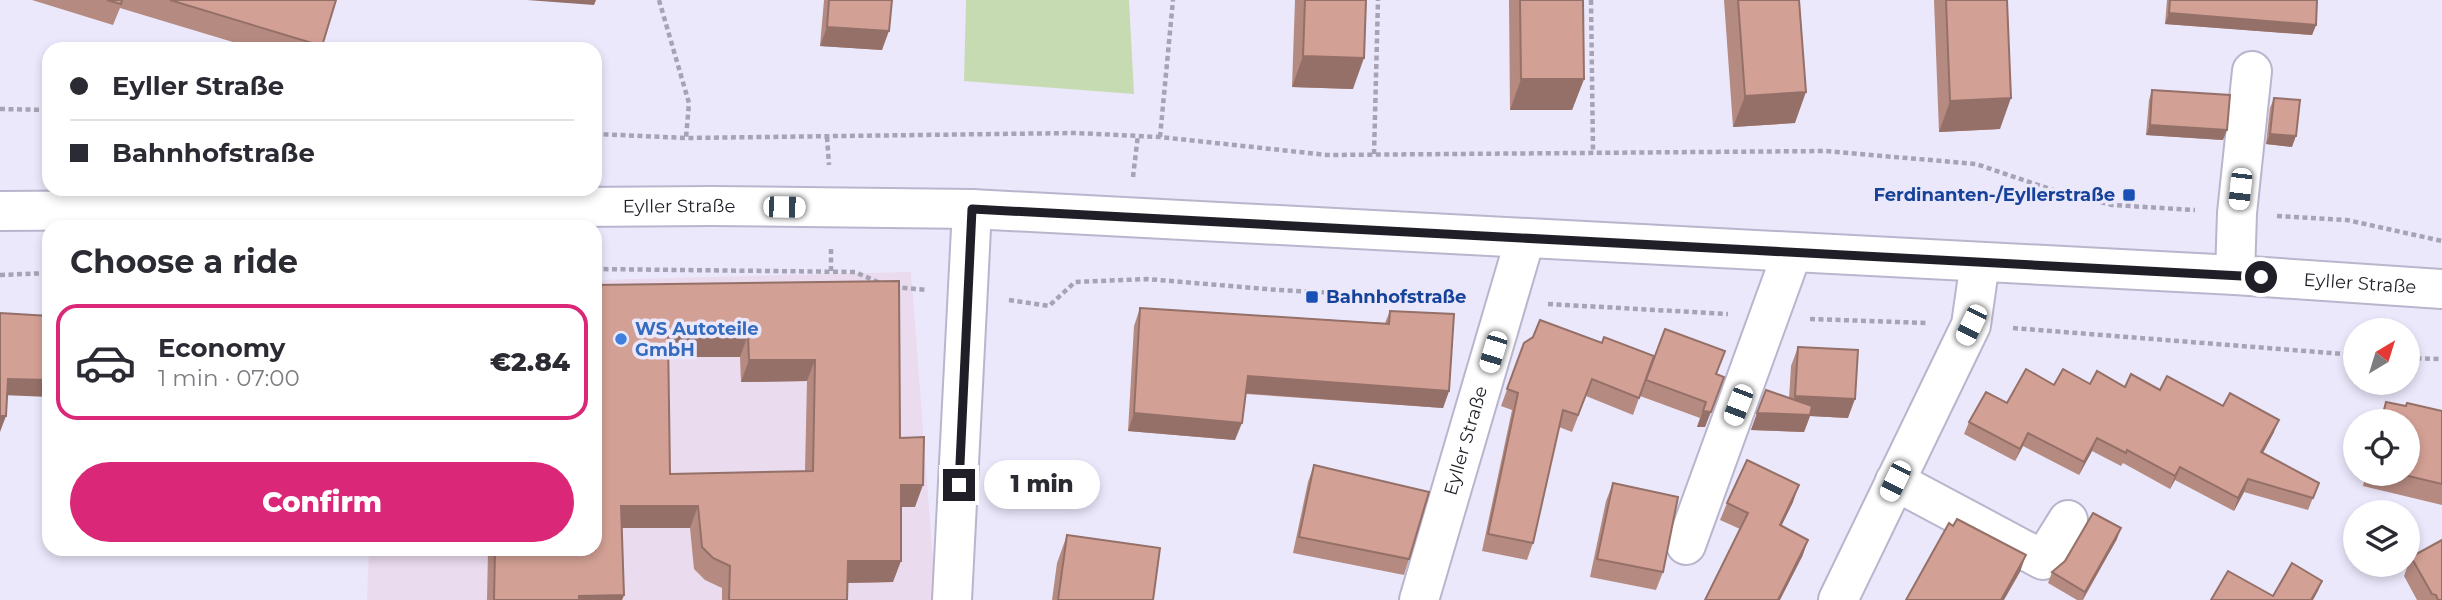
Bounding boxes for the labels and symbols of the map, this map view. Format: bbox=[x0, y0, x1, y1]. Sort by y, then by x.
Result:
car bbox=[2228, 167, 2253, 211]
place label: Ferdinanten-/Eyllerstraße bbox=[1873, 184, 2115, 206]
marker: Ferdinanten-/Eyllerstraße bbox=[2121, 187, 2137, 203]
street label: Eyller Straße bbox=[623, 195, 736, 218]
car bbox=[763, 196, 806, 218]
route start bbox=[2245, 261, 2277, 293]
street label: Eyller Straße bbox=[2303, 269, 2417, 298]
place label: Bahnhofstraße bbox=[1326, 286, 1466, 308]
marker: Bahnhofstraße bbox=[1304, 289, 1320, 305]
car bbox=[1953, 302, 1990, 348]
place label: WS Autoteile GmbH bbox=[635, 318, 759, 361]
north arrow bbox=[2343, 318, 2420, 396]
car bbox=[1477, 329, 1510, 375]
marker: WS Autoteile GmbH bbox=[613, 331, 629, 347]
car bbox=[1721, 382, 1756, 428]
street label: Eyller Straße bbox=[1439, 383, 1492, 498]
car bbox=[1877, 458, 1914, 504]
callout: 1 min bbox=[984, 461, 1099, 510]
route end bbox=[943, 469, 975, 501]

